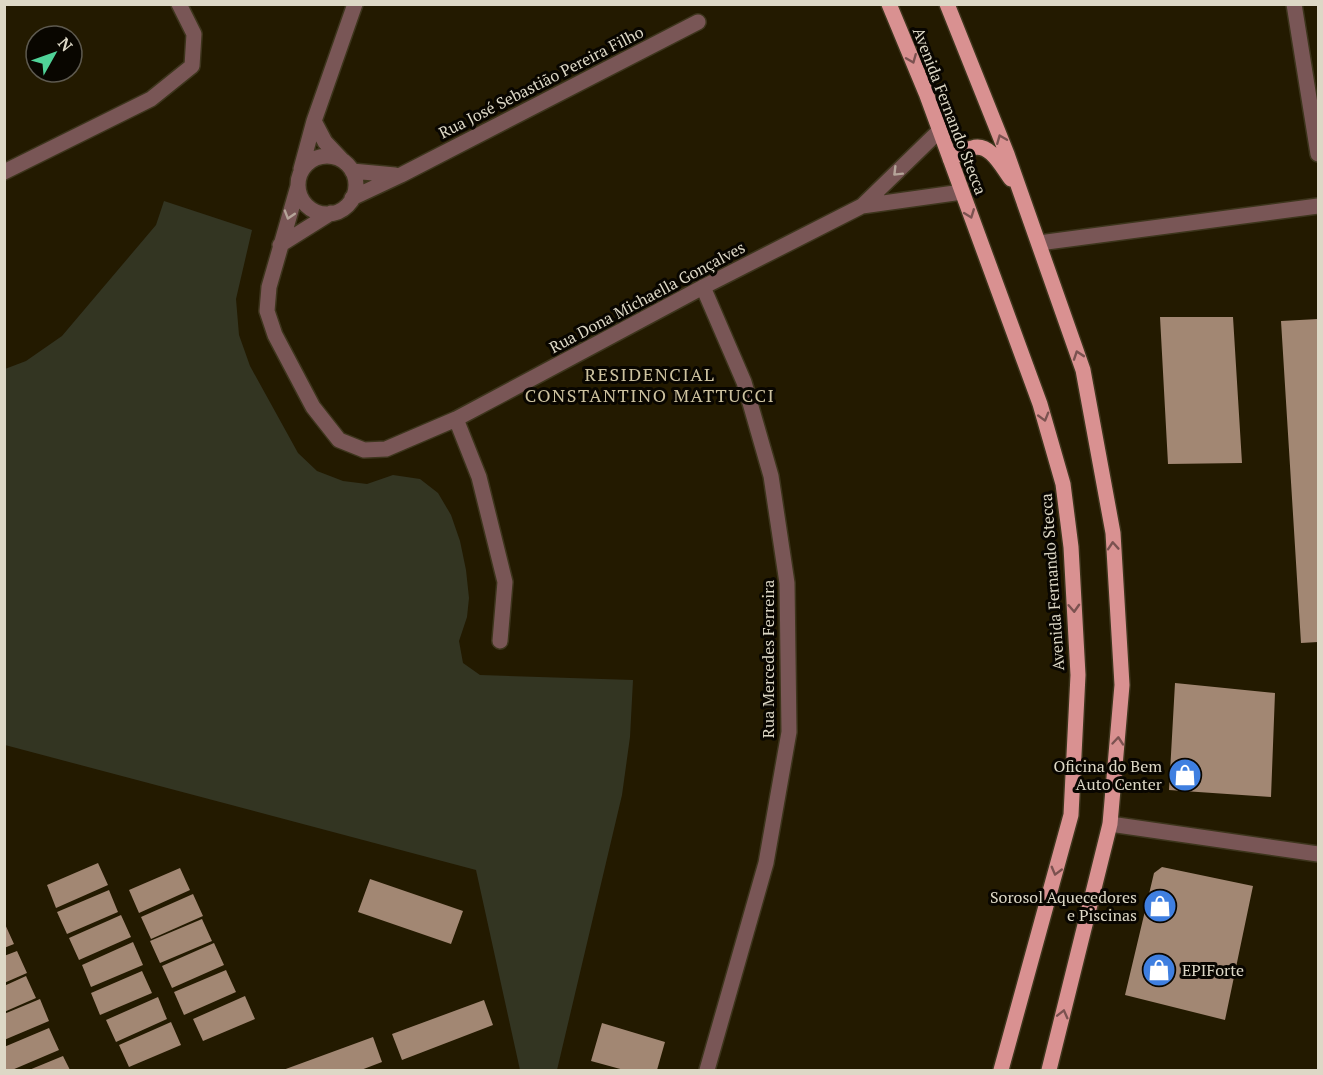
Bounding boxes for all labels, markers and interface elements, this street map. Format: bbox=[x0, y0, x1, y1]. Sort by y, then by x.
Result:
street label: Rua José Sebastião Pereira Filho bbox=[435, 21, 647, 143]
north arrow bbox=[24, 24, 84, 84]
street label: Avenida Fernando Stecca bbox=[908, 24, 992, 198]
text: N bbox=[53, 33, 78, 56]
one-way arrow bbox=[905, 52, 917, 63]
one-way arrow bbox=[996, 134, 1008, 145]
one-way arrow bbox=[894, 164, 905, 175]
one-way arrow bbox=[963, 208, 976, 218]
one-way arrow bbox=[284, 209, 296, 220]
street label: Rua Dona Michaella Gonçalves bbox=[545, 236, 749, 358]
one-way arrow bbox=[1072, 350, 1085, 361]
district label: RESIDENCIAL CONSTANTINO MATTUCCI bbox=[525, 362, 775, 407]
one-way arrow bbox=[1036, 412, 1049, 422]
street label: Avenida Fernando Stecca bbox=[1035, 493, 1069, 671]
one-way arrow bbox=[1107, 542, 1120, 551]
street label: Rua Mercedes Ferreira bbox=[757, 580, 779, 738]
one-way arrow bbox=[1068, 604, 1081, 613]
one-way arrow bbox=[1111, 736, 1124, 745]
place label: Oficina do Bem Auto Center bbox=[1054, 755, 1163, 795]
shop icon: Oficina do Bem Auto Center bbox=[1167, 757, 1203, 793]
one-way arrow bbox=[1050, 866, 1063, 876]
place label: Sorosol Aquecedores e Piscinas bbox=[990, 886, 1137, 926]
shop icon: Sorosol Aquecedores e Piscinas bbox=[1142, 888, 1178, 924]
shop icon: EPIForte bbox=[1141, 952, 1177, 988]
place label: EPIForte bbox=[1182, 959, 1244, 981]
one-way arrow bbox=[1056, 1009, 1069, 1019]

